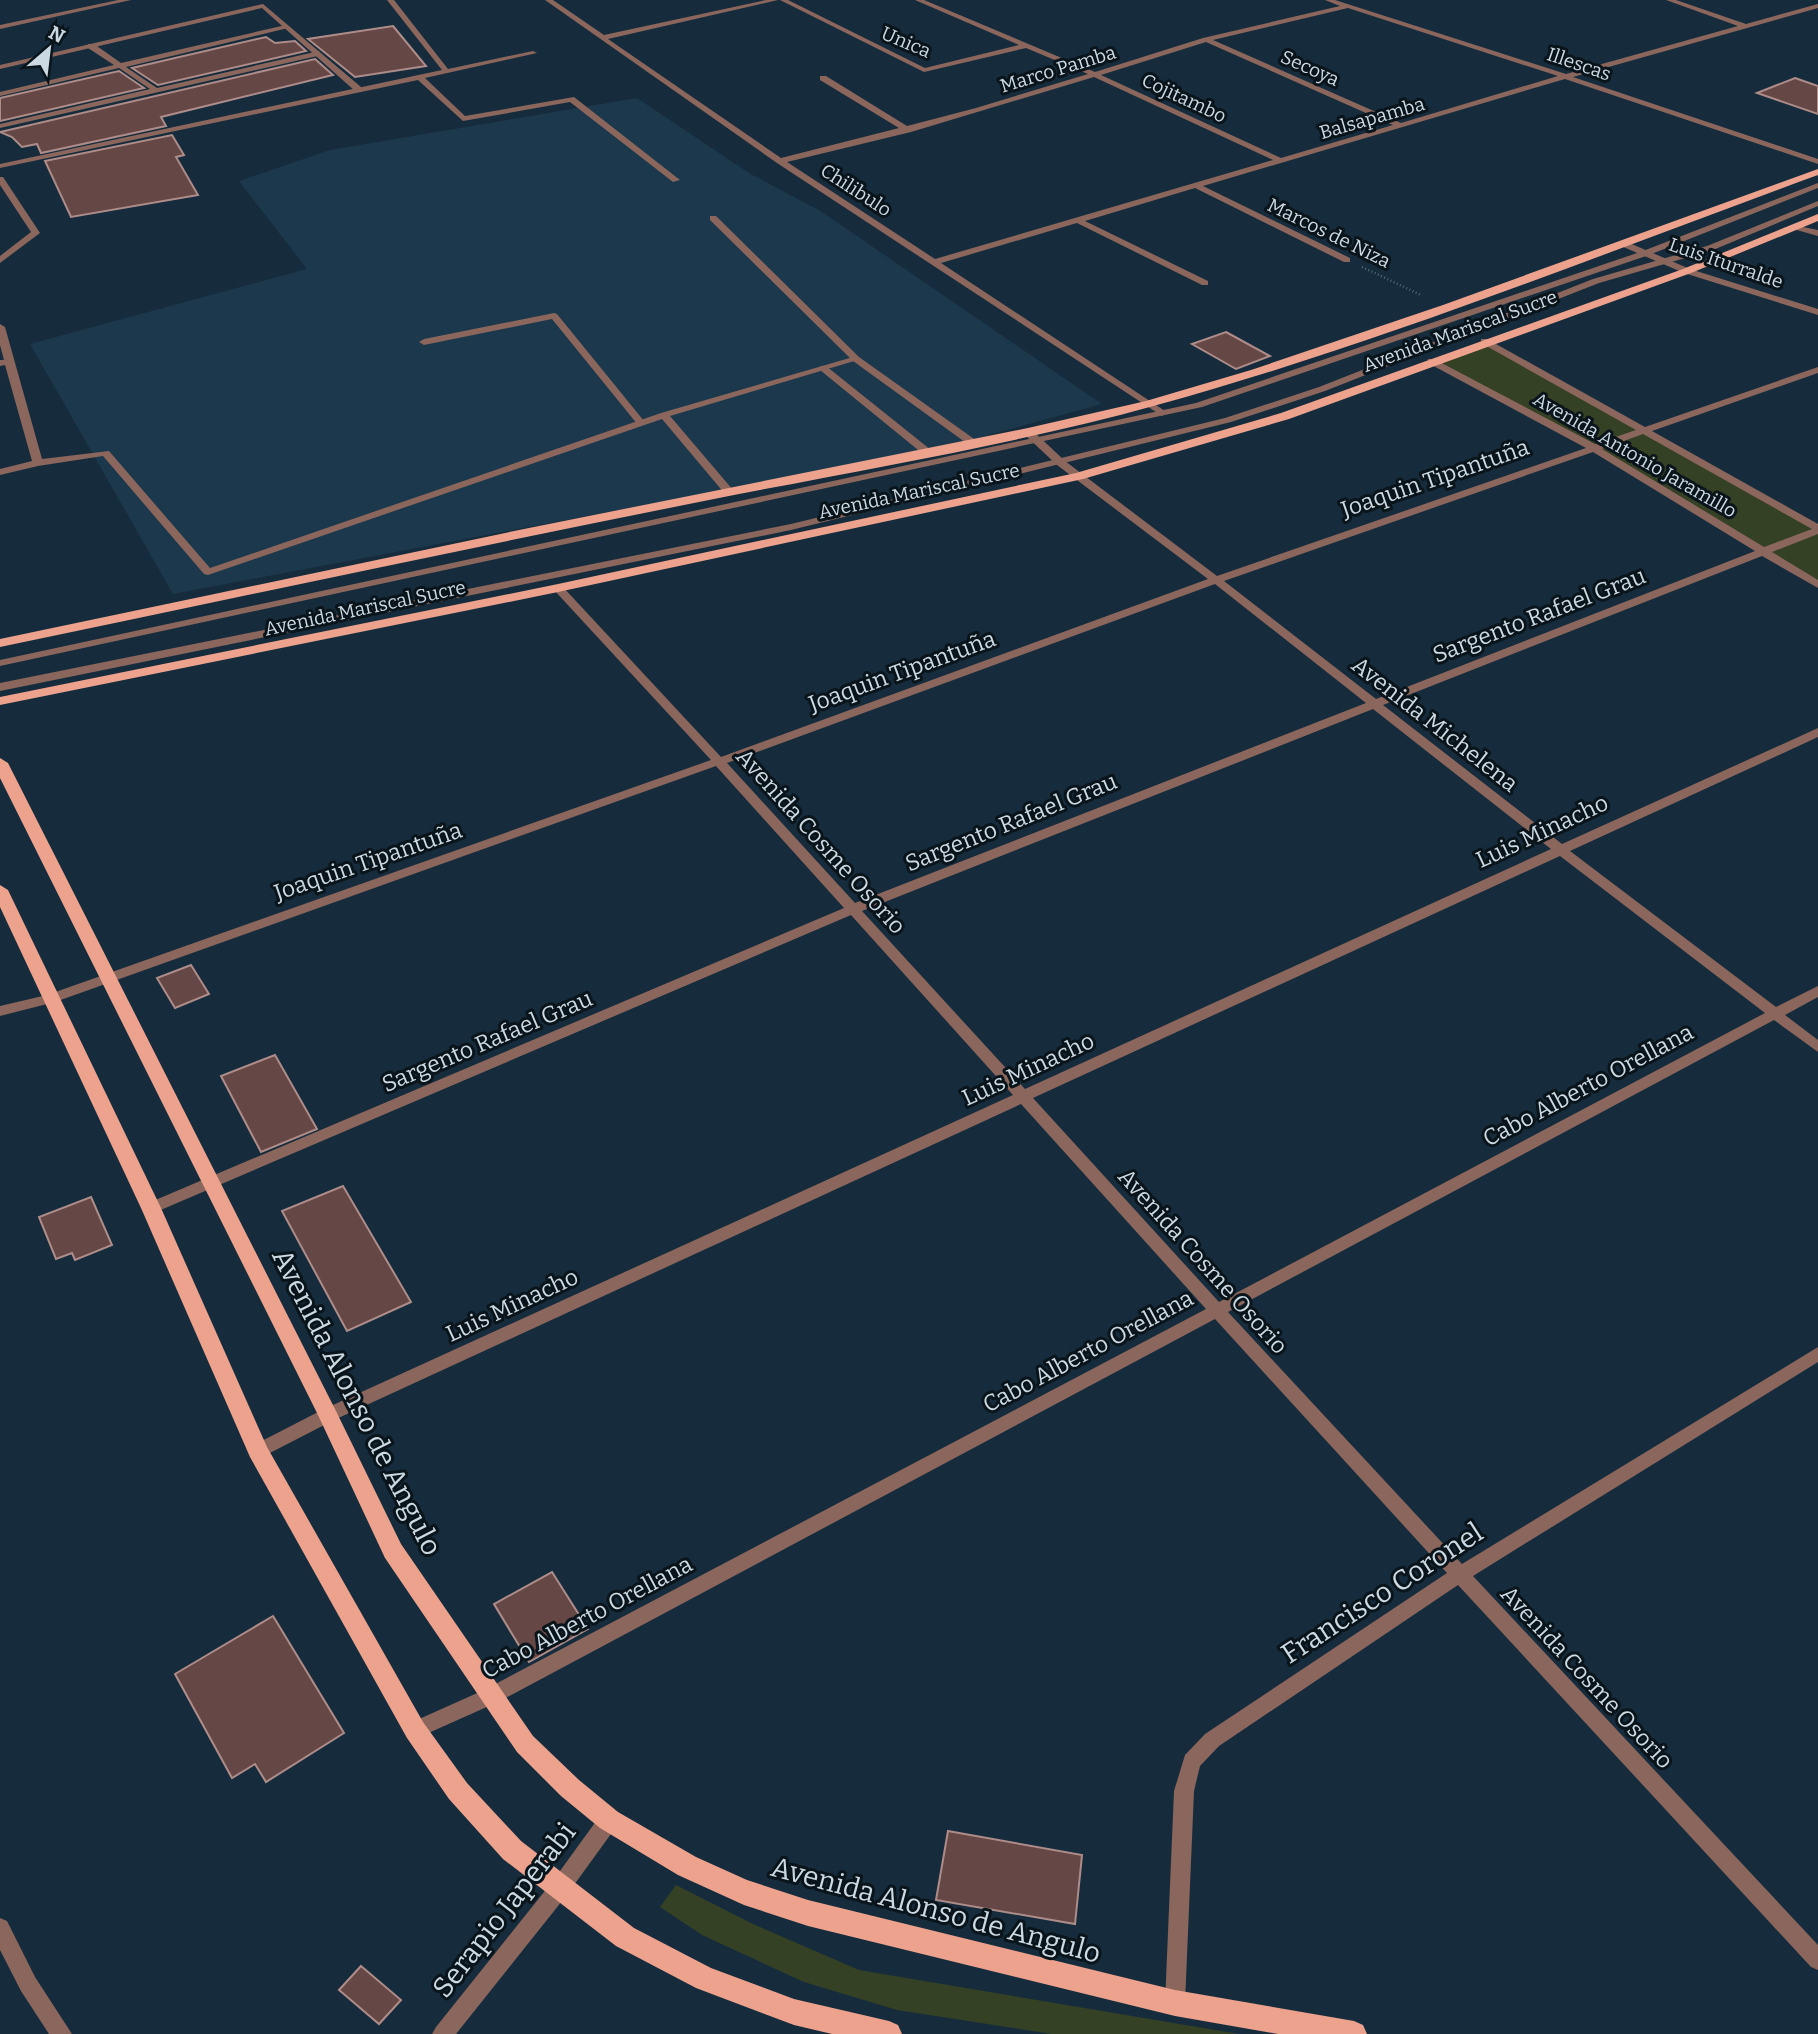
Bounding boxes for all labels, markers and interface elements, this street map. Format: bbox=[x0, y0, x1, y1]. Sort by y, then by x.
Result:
north arrow bbox=[14, 14, 84, 84]
text: N bbox=[45, 21, 69, 48]
street label: Unica bbox=[878, 21, 935, 63]
street label: Marco Pamba bbox=[997, 40, 1119, 98]
street label: Illescas bbox=[1544, 42, 1614, 86]
street label: Secoya bbox=[1277, 45, 1343, 91]
street label: Cojitambo bbox=[1138, 68, 1230, 128]
street label: Balsapamba bbox=[1317, 92, 1428, 144]
street label: Chilibulo bbox=[816, 159, 896, 221]
street label: Marcos de Niza bbox=[1264, 193, 1395, 273]
street label: Luis Iturralde bbox=[1666, 233, 1786, 293]
street label: Avenida Mariscal Sucre bbox=[1360, 285, 1560, 377]
street label: Avenida Antonio Jaramillo bbox=[1529, 387, 1741, 523]
street label: Joaquin Tipantuña bbox=[1336, 433, 1533, 524]
street label: Avenida Mariscal Sucre bbox=[816, 458, 1022, 524]
street label: Sargento Rafael Grau bbox=[1429, 561, 1649, 669]
street label: Avenida Mariscal Sucre bbox=[262, 575, 468, 641]
street label: Joaquin Tipantuña bbox=[804, 624, 1000, 718]
street label: Avenida Michelena bbox=[1346, 650, 1524, 798]
street label: Avenida Cosme Osorio bbox=[730, 742, 912, 940]
street label: Sargento Rafael Grau bbox=[901, 767, 1121, 877]
street label: Luis Minacho bbox=[1472, 788, 1612, 874]
street label: Joaquin Tipantuña bbox=[269, 816, 466, 907]
street label: Sargento Rafael Grau bbox=[378, 984, 596, 1098]
street label: Cabo Alberto Orellana bbox=[1478, 1017, 1698, 1152]
street label: Luis Minacho bbox=[958, 1026, 1098, 1112]
street label: Avenida Cosme Osorio bbox=[1112, 1162, 1294, 1360]
street label: Avenida Alonso de Angulo bbox=[265, 1243, 449, 1561]
street label: Luis Minacho bbox=[442, 1262, 582, 1348]
street label: Cabo Alberto Orellana bbox=[978, 1283, 1198, 1418]
street label: Francisco Coronel bbox=[1275, 1516, 1489, 1670]
street label: Cabo Alberto Orellana bbox=[477, 1549, 697, 1684]
street label: Avenida Cosme Osorio bbox=[1495, 1580, 1679, 1774]
street label: Serapio Japerabi bbox=[426, 1816, 582, 2004]
street label: Avenida Alonso de Angulo bbox=[768, 1850, 1104, 1970]

